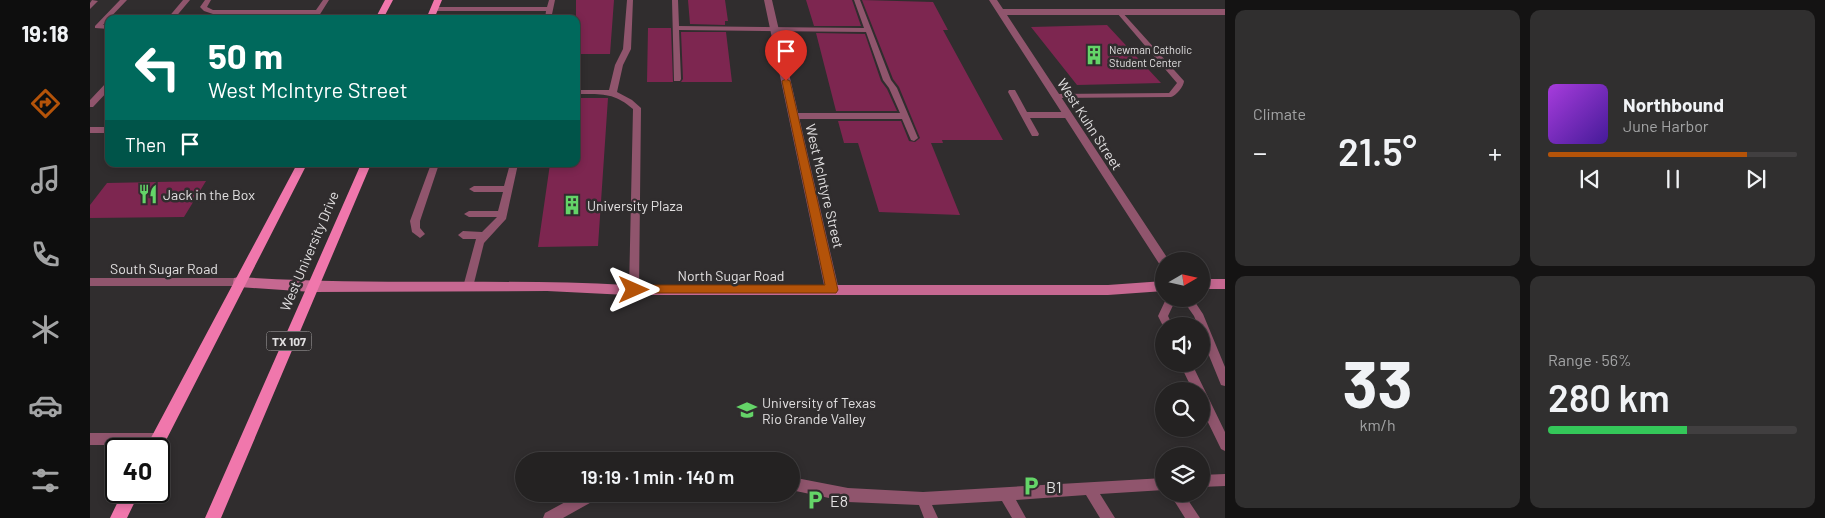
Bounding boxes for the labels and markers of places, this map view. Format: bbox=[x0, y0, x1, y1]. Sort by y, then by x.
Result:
pin bbox=[765, 30, 807, 81]
place label: Newman Catholic Student Center bbox=[1109, 43, 1192, 69]
building icon: Newman Catholic Student Center bbox=[1083, 44, 1105, 66]
restaurant icon: Jack in the Box bbox=[137, 183, 159, 205]
place label: Jack in the Box bbox=[163, 186, 255, 203]
building icon: University Plaza bbox=[561, 194, 583, 216]
place label: University Plaza bbox=[587, 197, 683, 214]
place label: University of Texas Rio Grande Valley bbox=[762, 394, 876, 427]
school or university icon: University of Texas Rio Grande Valley bbox=[736, 399, 758, 421]
parking icon: B1 bbox=[1020, 475, 1042, 497]
place label: B1 bbox=[1046, 477, 1062, 496]
parking icon: E8 bbox=[804, 489, 826, 511]
place label: E8 bbox=[830, 491, 848, 510]

